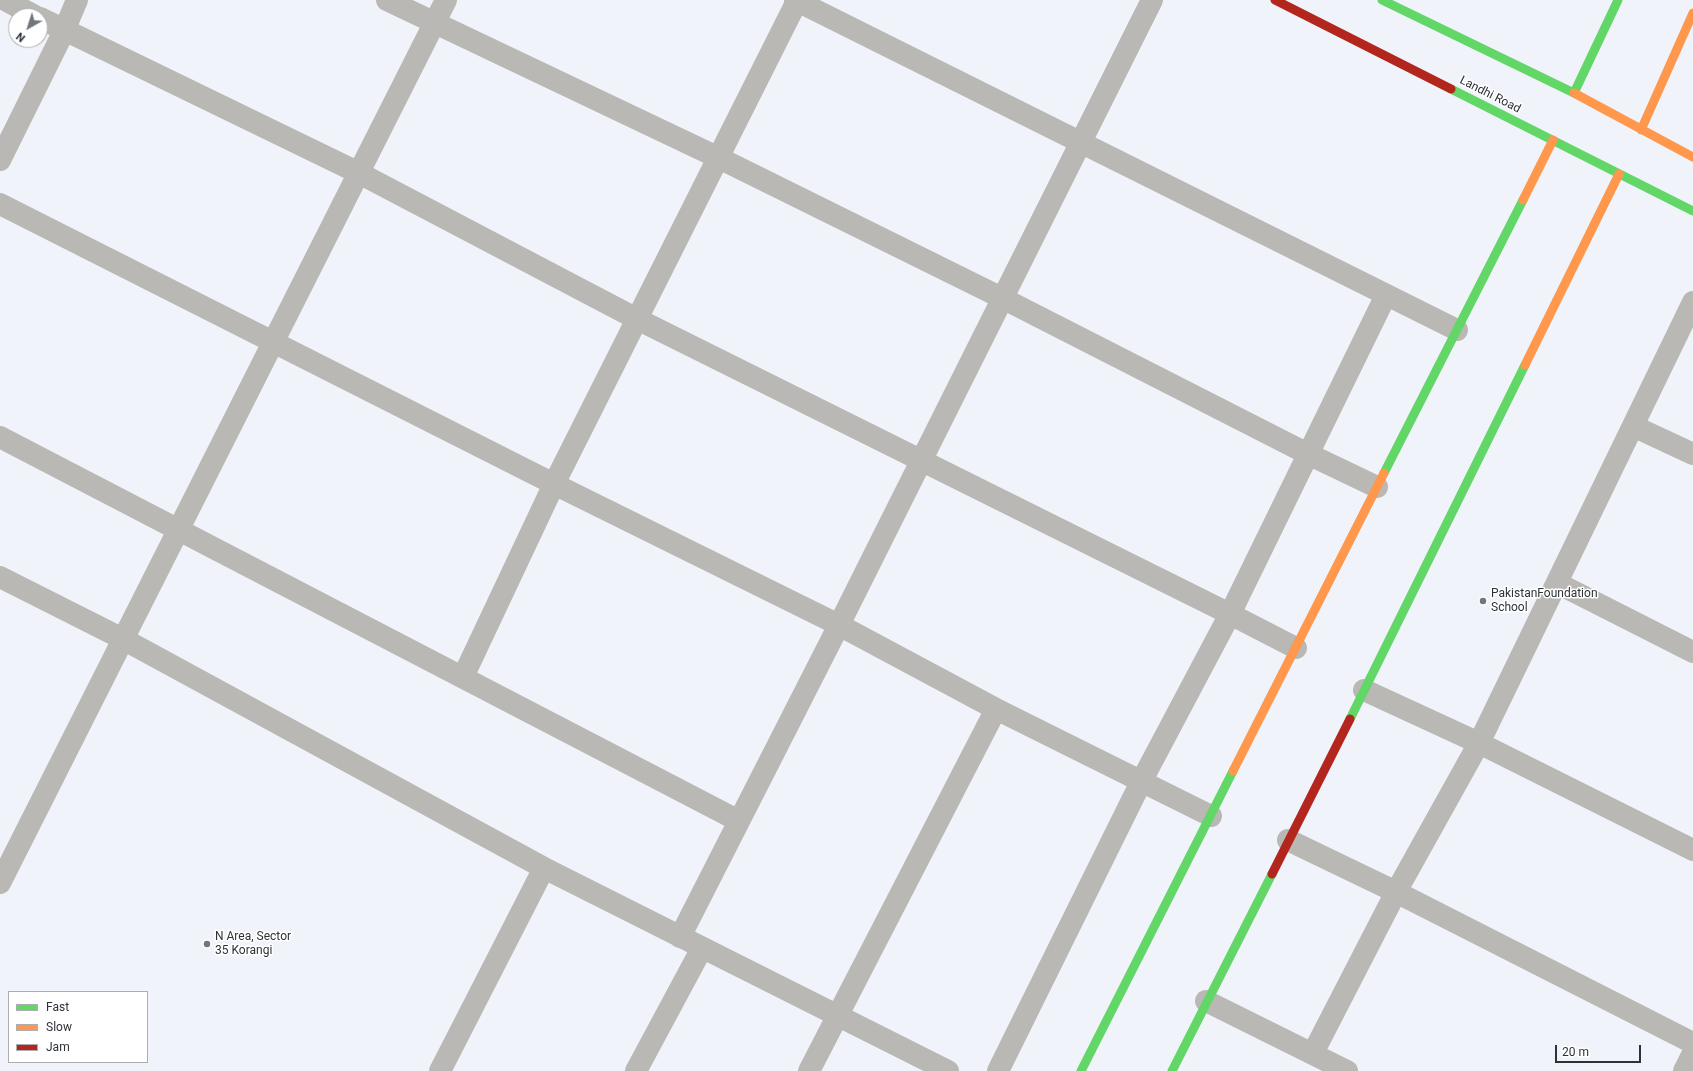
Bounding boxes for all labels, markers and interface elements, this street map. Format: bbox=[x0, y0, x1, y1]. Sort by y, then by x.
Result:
north arrow bbox=[8, 8, 48, 48]
text: N bbox=[14, 29, 28, 44]
street label: Landhi Road bbox=[1457, 74, 1523, 116]
place label: PakistanFoundation School bbox=[1491, 587, 1598, 615]
marker: PakistanFoundation School bbox=[1478, 596, 1488, 606]
place label: N Area, Sector 35 Korangi bbox=[215, 930, 291, 958]
marker: N Area, Sector 35 Korangi bbox=[202, 939, 212, 949]
legend bbox=[8, 991, 148, 1063]
text: Fast bbox=[46, 1000, 69, 1014]
text: Slow bbox=[46, 1020, 72, 1034]
scale bar bbox=[1557, 1037, 1643, 1063]
text: Jam bbox=[46, 1040, 70, 1054]
text: 20 m bbox=[1562, 1045, 1589, 1059]

